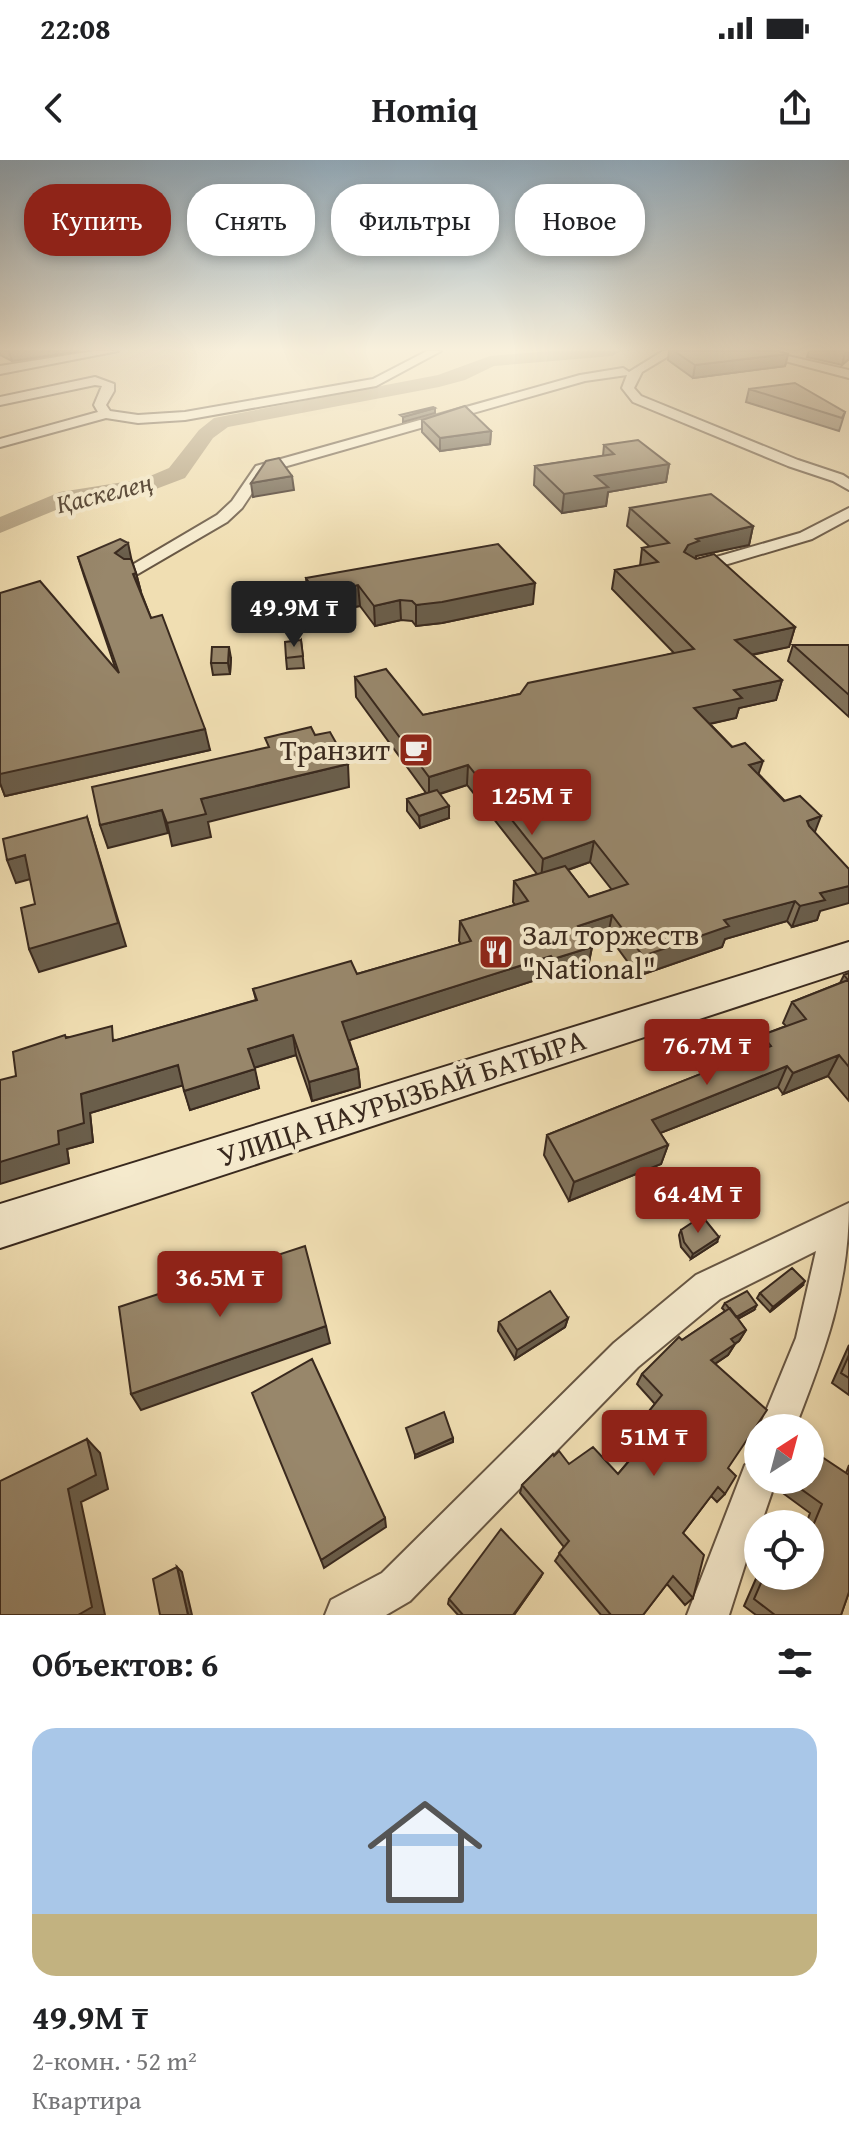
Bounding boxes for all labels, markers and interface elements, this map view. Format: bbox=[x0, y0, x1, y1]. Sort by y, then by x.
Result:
text: 22:08 bbox=[40, 6, 111, 50]
text: Homiq bbox=[371, 82, 478, 135]
icon: back bbox=[32, 86, 76, 130]
icon: share bbox=[773, 86, 817, 130]
chip: Купить bbox=[24, 184, 171, 256]
chip: Снять bbox=[187, 184, 315, 256]
chip: Фильтры bbox=[331, 184, 499, 256]
chip: Новое bbox=[515, 184, 645, 256]
water label: Қаскелең bbox=[52, 462, 156, 523]
pin: 49.9M ₸ bbox=[220, 581, 368, 649]
text: 49.9M ₸ bbox=[249, 587, 339, 626]
place label: Транзит bbox=[280, 727, 391, 771]
cafe icon: Транзит bbox=[397, 731, 435, 769]
pin: 125M ₸ bbox=[467, 769, 597, 837]
text: 125M ₸ bbox=[491, 775, 573, 814]
place label: Зал торжеств "National" bbox=[522, 912, 699, 990]
restaurant icon: Зал торжеств "National" bbox=[477, 933, 515, 971]
street label: УЛИЦА НАУРЫЗБАЙ БАТЫРА bbox=[212, 1017, 591, 1177]
pin: 76.7M ₸ bbox=[633, 1019, 781, 1087]
text: 76.7M ₸ bbox=[662, 1025, 752, 1064]
pin: 64.4M ₸ bbox=[624, 1167, 772, 1235]
text: 64.4M ₸ bbox=[653, 1173, 743, 1212]
pin: 36.5M ₸ bbox=[146, 1251, 294, 1319]
text: 36.5M ₸ bbox=[175, 1257, 265, 1296]
pin: 51M ₸ bbox=[598, 1410, 710, 1478]
north arrow bbox=[744, 1414, 824, 1494]
map controls bbox=[744, 1414, 824, 1590]
text: 51M ₸ bbox=[620, 1416, 688, 1455]
button: locate bbox=[744, 1510, 824, 1590]
text: Объектов: 6 bbox=[32, 1639, 218, 1688]
icon: filters bbox=[773, 1641, 817, 1685]
icon: home bbox=[353, 1780, 497, 1924]
text: 49.9M ₸ bbox=[32, 1992, 149, 2041]
text: 2-комн. · 52 m² bbox=[32, 2041, 197, 2080]
text: Квартира bbox=[32, 2080, 141, 2119]

